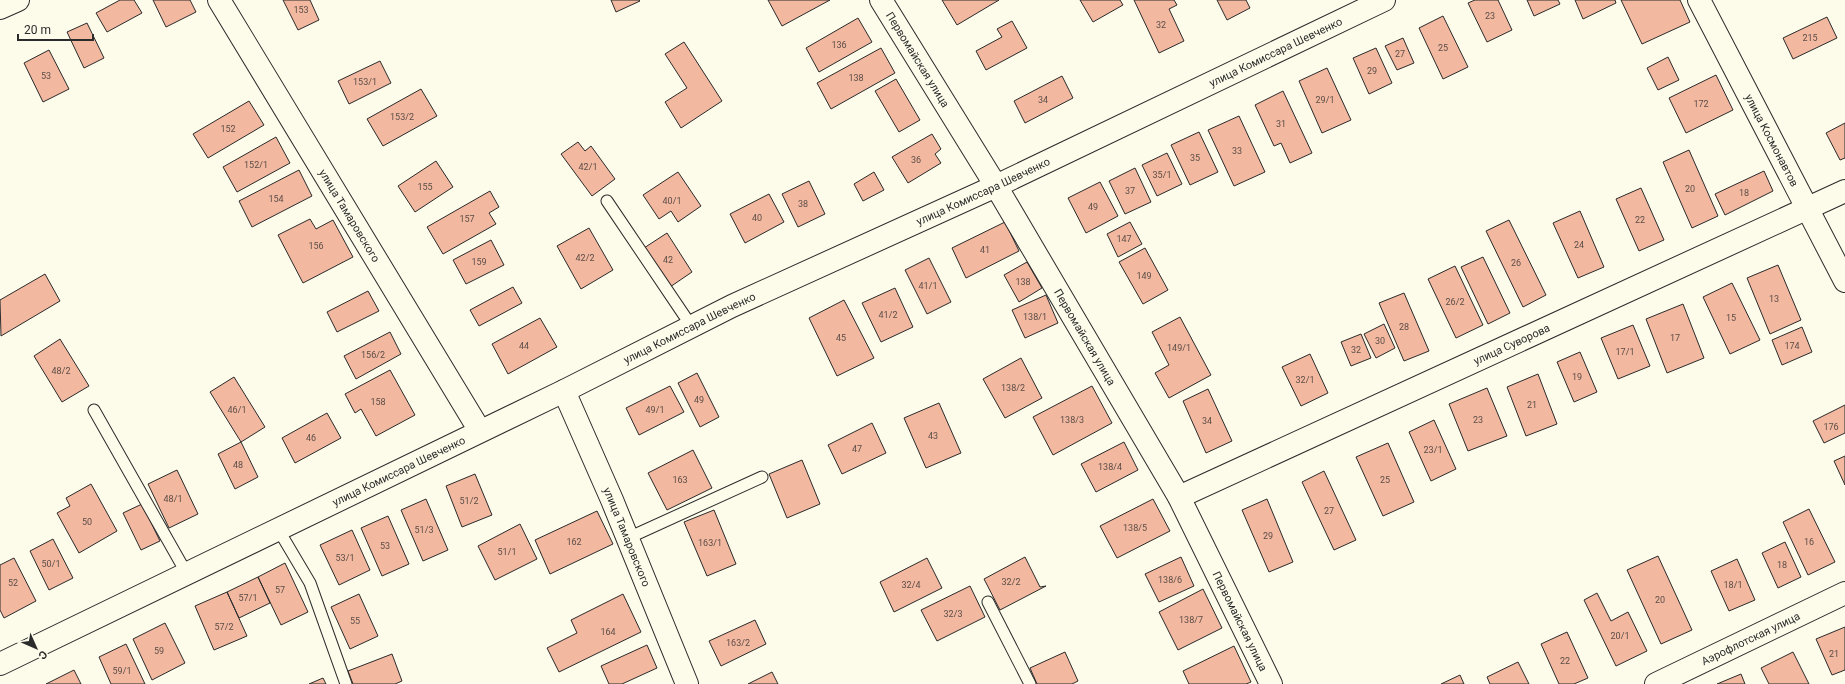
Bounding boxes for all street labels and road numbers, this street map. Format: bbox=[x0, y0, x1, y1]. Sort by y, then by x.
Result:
street label: Первомайская улица bbox=[883, 9, 952, 110]
street label: улица Комиссара Шевченко bbox=[1207, 15, 1344, 89]
street label: улица Космонавтов bbox=[1742, 92, 1801, 189]
street label: улица Комиссара Шевченко bbox=[914, 155, 1052, 228]
street label: улица Тамаровского bbox=[316, 167, 383, 264]
street label: Первомайская улица bbox=[1051, 287, 1118, 388]
street label: улица Комиссара Шевченко bbox=[621, 290, 758, 366]
street label: улица Суворова bbox=[1471, 321, 1552, 367]
street label: улица Комиссара Шевченко bbox=[330, 433, 467, 509]
street label: улица Тамаровского bbox=[601, 485, 653, 589]
street label: Первомайская улица bbox=[1210, 569, 1270, 673]
street label: Аэрофлотская улица bbox=[1699, 609, 1802, 668]

